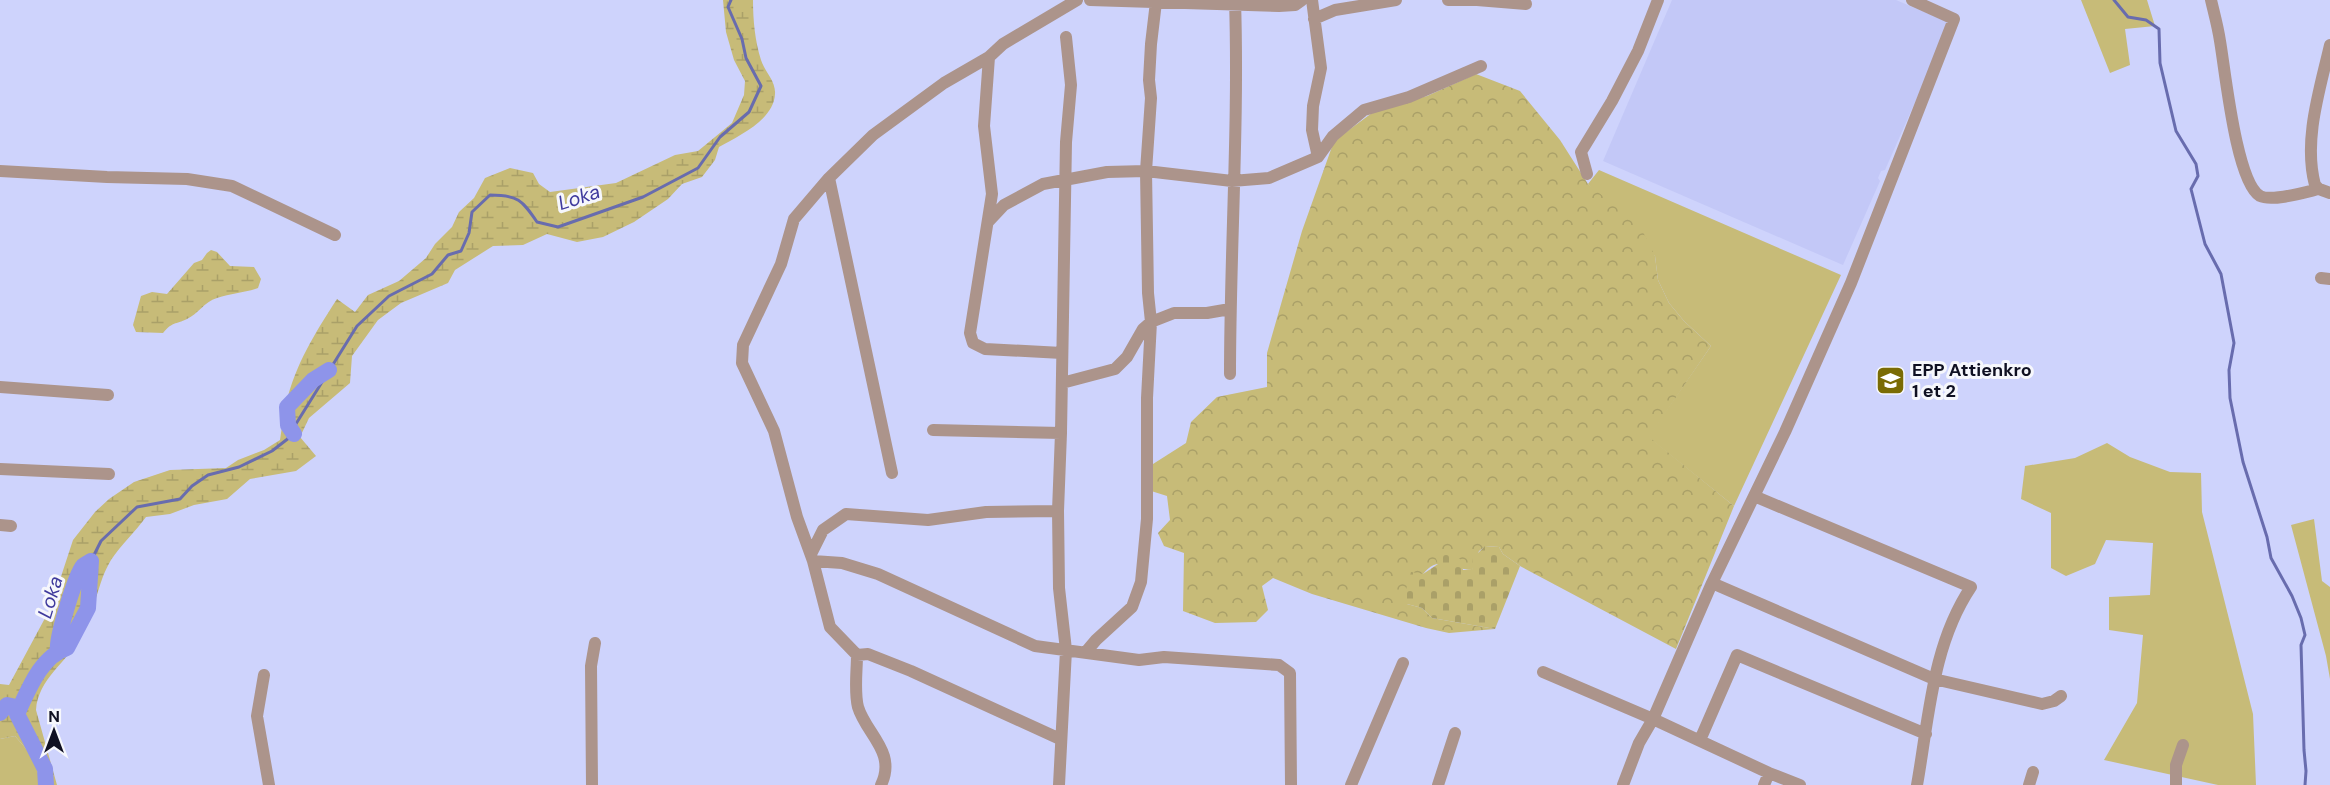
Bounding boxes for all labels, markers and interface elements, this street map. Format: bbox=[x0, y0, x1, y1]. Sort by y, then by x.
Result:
water label: Loka bbox=[555, 178, 603, 216]
place label: EPP Attienkro 1 et 2 bbox=[1912, 358, 2032, 403]
school or university icon: EPP Attienkro 1 et 2 bbox=[1875, 364, 1907, 396]
water label: Loka bbox=[31, 573, 69, 621]
north arrow bbox=[24, 701, 84, 761]
text: N bbox=[48, 706, 60, 727]

